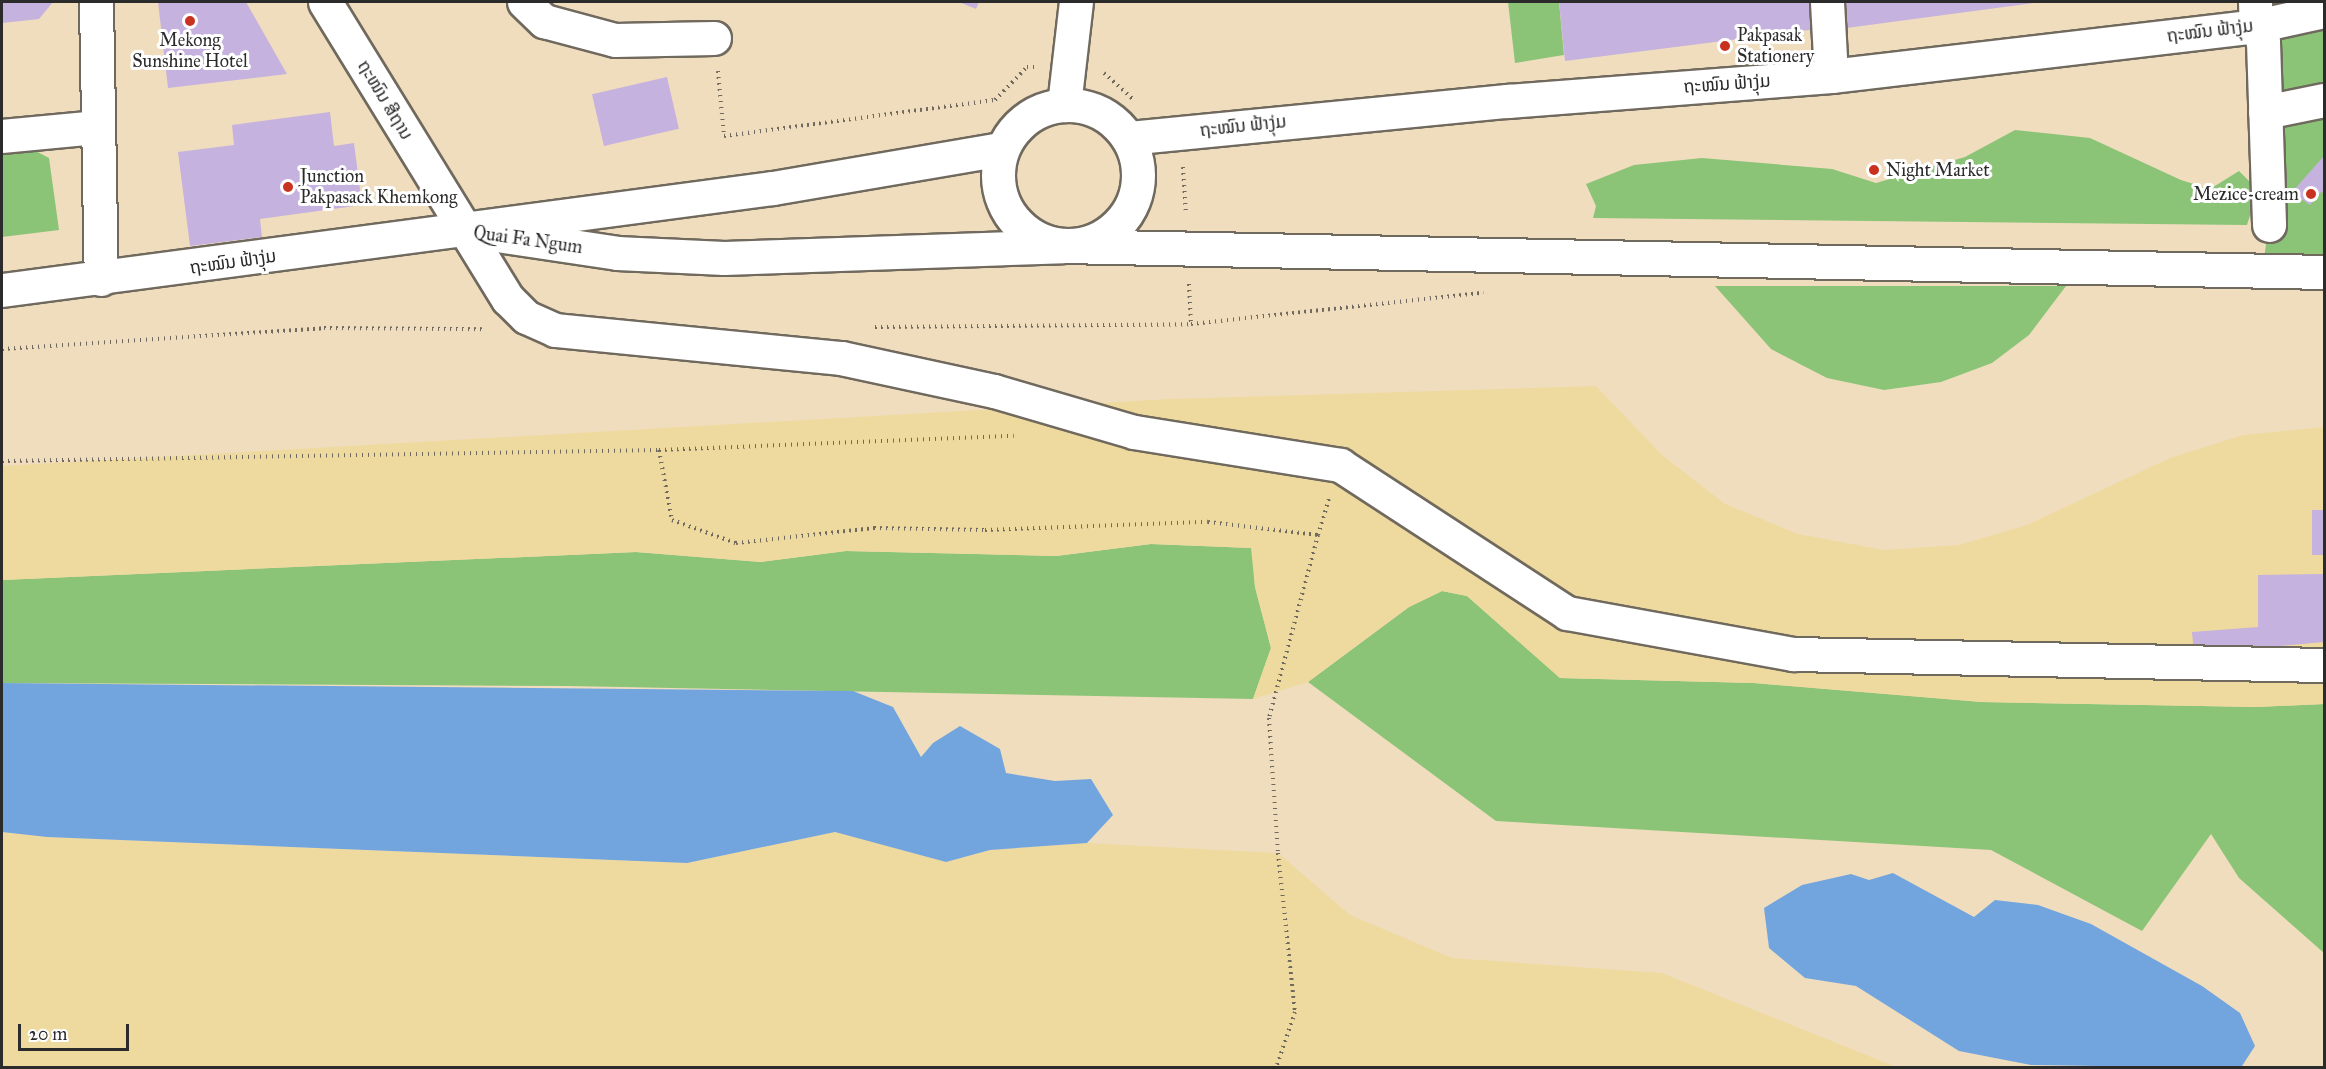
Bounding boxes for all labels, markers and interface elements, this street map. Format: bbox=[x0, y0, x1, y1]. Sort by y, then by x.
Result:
marker: Mekong Sunshine Hotel bbox=[183, 14, 197, 28]
street label: ຖະໝົນ ຟ້າງຸ່ມ bbox=[2165, 15, 2255, 47]
place label: Pakpasak Stationery bbox=[1737, 25, 1814, 68]
place label: Mekong Sunshine Hotel bbox=[132, 30, 248, 72]
marker: Pakpasak Stationery bbox=[1718, 39, 1732, 53]
street label: ຖະໜົນ ສີຖານ bbox=[353, 56, 417, 144]
street label: ຖະໝົນ ຟ້າງຸ່ມ bbox=[1683, 70, 1771, 98]
street label: ຖະໝົນ ຟ້າງຸ່ມ bbox=[1198, 111, 1288, 141]
place label: Night Market bbox=[1886, 159, 1990, 181]
marker: Night Market bbox=[1867, 163, 1881, 177]
place label: Junction Pakpasack Khemkong bbox=[300, 166, 457, 208]
marker: Junction Pakpasack Khemkong bbox=[281, 180, 295, 194]
place label: Mezice-cream bbox=[2193, 183, 2299, 205]
marker: Mezice-cream bbox=[2304, 187, 2318, 201]
street label: Quai Fa Ngum bbox=[472, 222, 584, 258]
street label: ຖະໝົນ ຟ້າງຸ່ມ bbox=[188, 245, 278, 279]
scale bar bbox=[21, 1012, 132, 1050]
text: 20 m bbox=[29, 1023, 67, 1045]

